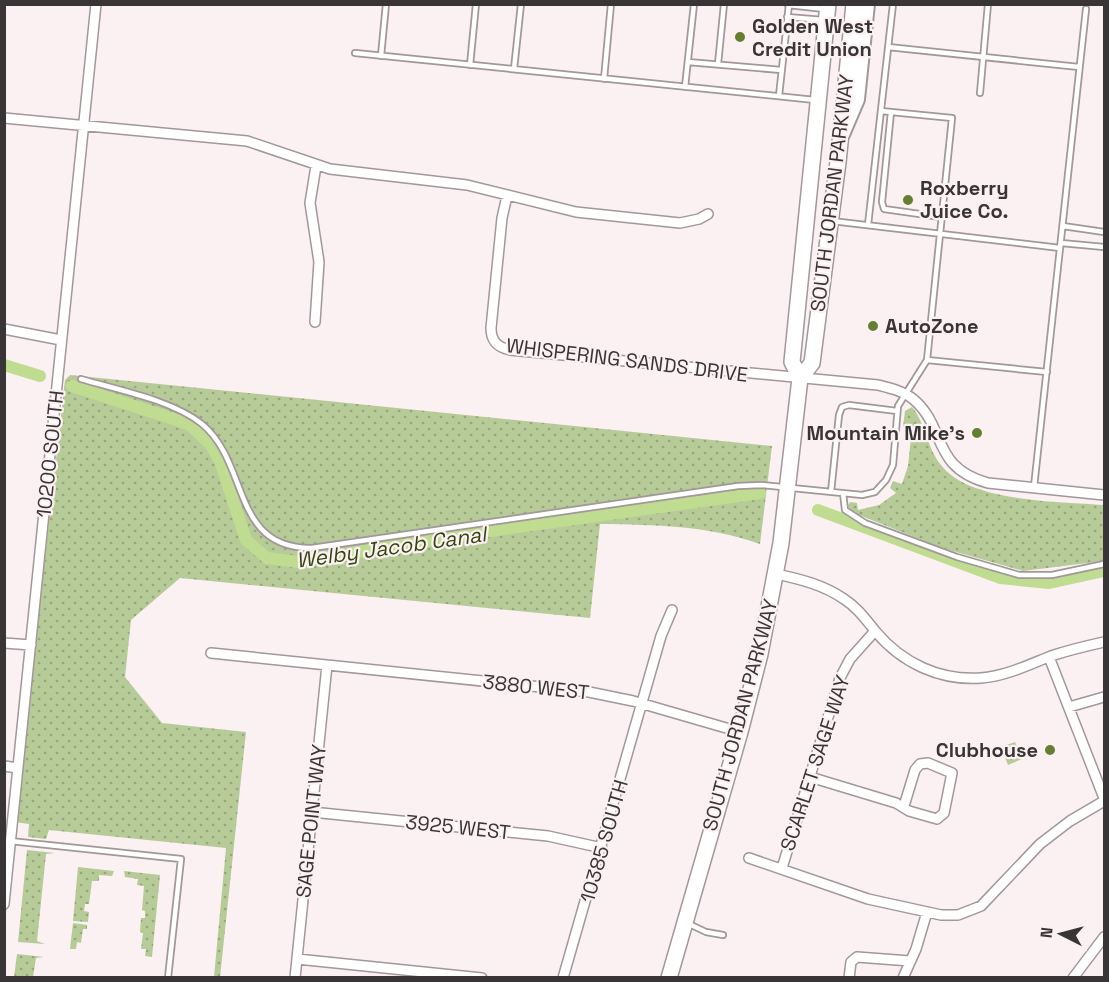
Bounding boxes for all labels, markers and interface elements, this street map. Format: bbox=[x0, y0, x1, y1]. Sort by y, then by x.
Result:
place label: Golden West Credit Union bbox=[752, 13, 873, 62]
marker: Golden West Credit Union bbox=[733, 30, 747, 44]
street label: SOUTH JORDAN PARKWAY bbox=[805, 73, 859, 313]
place label: Roxberry Juice Co. bbox=[920, 175, 1009, 224]
marker: Roxberry Juice Co. bbox=[901, 193, 915, 207]
place label: AutoZone bbox=[885, 313, 978, 339]
marker: AutoZone bbox=[866, 319, 880, 333]
street label: WHISPERING SANDS DRIVE bbox=[505, 332, 749, 388]
street label: 10200 SOUTH bbox=[30, 389, 70, 519]
place label: Mountain Mike's bbox=[807, 420, 965, 446]
marker: Mountain Mike's bbox=[970, 426, 984, 440]
water label: Welby Jacob Canal bbox=[294, 520, 490, 574]
street label: SOUTH JORDAN PARKWAY bbox=[696, 596, 784, 834]
street label: 3880 WEST bbox=[481, 668, 591, 706]
street label: SCARLET SAGE WAY bbox=[774, 672, 856, 854]
place label: Clubhouse bbox=[936, 737, 1038, 763]
street label: SAGE POINT WAY bbox=[290, 743, 332, 899]
marker: Clubhouse bbox=[1043, 743, 1057, 757]
street label: 10385 SOUTH bbox=[574, 777, 634, 905]
street label: 3925 WEST bbox=[404, 809, 512, 845]
north arrow bbox=[1031, 904, 1091, 964]
text: N bbox=[1036, 926, 1058, 939]

